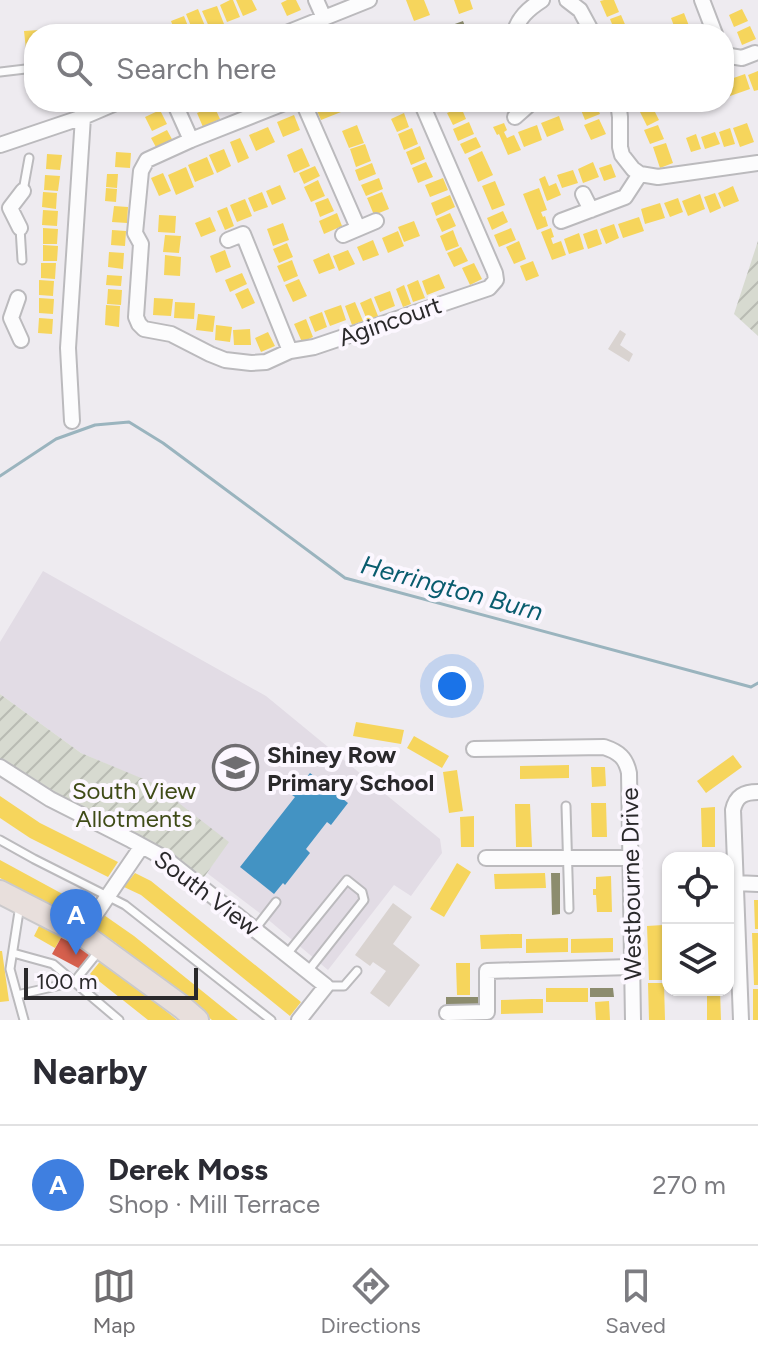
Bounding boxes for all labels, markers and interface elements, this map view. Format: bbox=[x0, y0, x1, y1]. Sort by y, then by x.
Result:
search box bbox=[24, 24, 734, 112]
icon: search bbox=[52, 46, 96, 90]
text: Search here bbox=[116, 50, 276, 87]
street label: Agincourt bbox=[335, 290, 445, 352]
water label: Herrington Burn bbox=[358, 548, 546, 628]
your location bbox=[432, 666, 472, 706]
place label: Shiney Row Primary School bbox=[267, 740, 434, 797]
school or university icon: Shiney Row Primary School bbox=[212, 744, 260, 792]
park label: South View Allotments bbox=[72, 776, 196, 833]
street label: Westbourne Drive bbox=[615, 787, 647, 981]
street label: South View bbox=[149, 844, 265, 942]
map controls bbox=[662, 852, 734, 996]
button: locate bbox=[662, 852, 734, 924]
pin: A bbox=[50, 889, 102, 955]
button: layers bbox=[662, 924, 734, 996]
scale bar bbox=[24, 964, 198, 1000]
text: 100 m bbox=[36, 968, 97, 995]
text: Nearby bbox=[32, 1052, 147, 1093]
text: Derek Moss bbox=[108, 1151, 268, 1188]
text: A bbox=[49, 1169, 67, 1201]
text: 270 m bbox=[652, 1169, 726, 1201]
text: Shop · Mill Terrace bbox=[108, 1188, 320, 1220]
tab: Map bbox=[92, 1264, 136, 1339]
tab: Directions bbox=[321, 1264, 421, 1339]
tab: Saved bbox=[605, 1264, 666, 1339]

